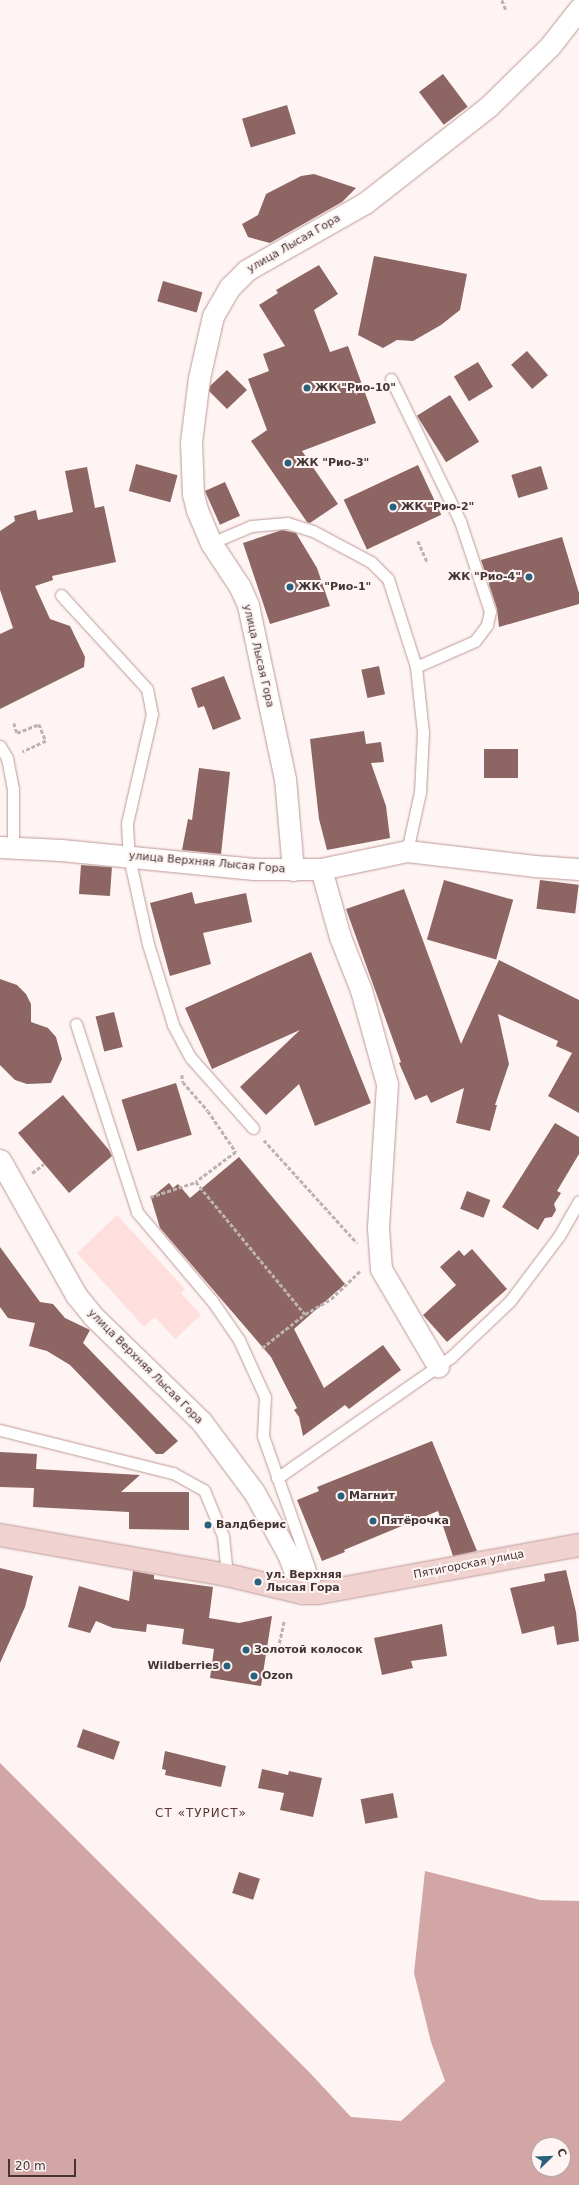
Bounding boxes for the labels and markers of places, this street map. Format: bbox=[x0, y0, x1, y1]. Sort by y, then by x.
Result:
place label: ЖК "Рио-10" bbox=[315, 381, 396, 395]
marker: ЖК "Рио-10" bbox=[302, 383, 312, 393]
place label: ЖК "Рио-3" bbox=[296, 456, 369, 470]
marker: ЖК "Рио-3" bbox=[283, 458, 293, 468]
place label: ЖК "Рио-2" bbox=[401, 500, 474, 514]
marker: ЖК "Рио-2" bbox=[388, 502, 398, 512]
place label: ЖК "Рио-4" bbox=[448, 570, 521, 584]
marker: ЖК "Рио-4" bbox=[524, 572, 534, 582]
place label: ЖК "Рио-1" bbox=[298, 580, 371, 594]
marker: ЖК "Рио-1" bbox=[285, 582, 295, 592]
place label: Магнит bbox=[349, 1489, 395, 1503]
marker: Магнит bbox=[336, 1491, 346, 1501]
place label: Пятёрочка bbox=[381, 1514, 449, 1528]
marker: Пятёрочка bbox=[368, 1516, 378, 1526]
place label: Валдберис bbox=[216, 1518, 286, 1532]
marker: Валдберис bbox=[203, 1520, 213, 1530]
place label: ул. Верхняя Лысая Гора bbox=[266, 1569, 342, 1595]
marker: ул. Верхняя Лысая Гора bbox=[253, 1577, 263, 1587]
place label: Золотой колосок bbox=[254, 1643, 363, 1657]
marker: Золотой колосок bbox=[241, 1645, 251, 1655]
place label: Wildberries bbox=[147, 1659, 219, 1673]
marker: Wildberries bbox=[222, 1661, 232, 1671]
place label: Ozon bbox=[262, 1669, 293, 1683]
marker: Ozon bbox=[249, 1671, 259, 1681]

